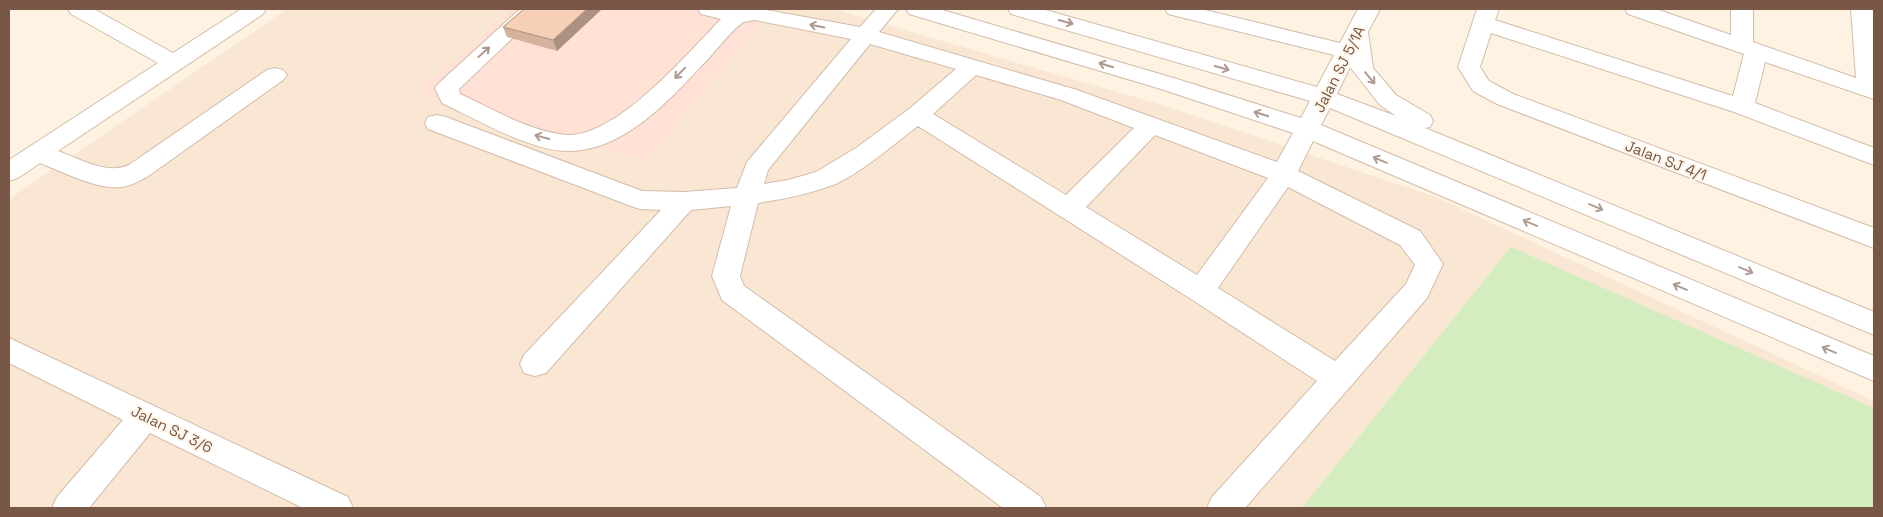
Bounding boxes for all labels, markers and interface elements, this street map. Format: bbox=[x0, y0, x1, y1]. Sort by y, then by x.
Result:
one-way arrow bbox=[1058, 17, 1074, 27]
one-way arrow bbox=[810, 20, 826, 30]
street label: Jalan SJ 5/1A bbox=[1309, 22, 1369, 116]
one-way arrow bbox=[478, 46, 491, 58]
one-way arrow bbox=[1099, 60, 1115, 70]
one-way arrow bbox=[1214, 63, 1230, 73]
one-way arrow bbox=[674, 67, 686, 79]
one-way arrow bbox=[1364, 72, 1375, 85]
one-way arrow bbox=[1254, 109, 1270, 118]
one-way arrow bbox=[535, 132, 551, 141]
street label: Jalan SJ 4/1 bbox=[1623, 136, 1709, 184]
one-way arrow bbox=[1373, 154, 1388, 164]
one-way arrow bbox=[1588, 203, 1603, 213]
one-way arrow bbox=[1523, 218, 1538, 228]
one-way arrow bbox=[1738, 266, 1753, 276]
one-way arrow bbox=[1673, 281, 1688, 291]
one-way arrow bbox=[1822, 344, 1837, 354]
street label: Jalan SJ 3/6 bbox=[128, 401, 216, 457]

